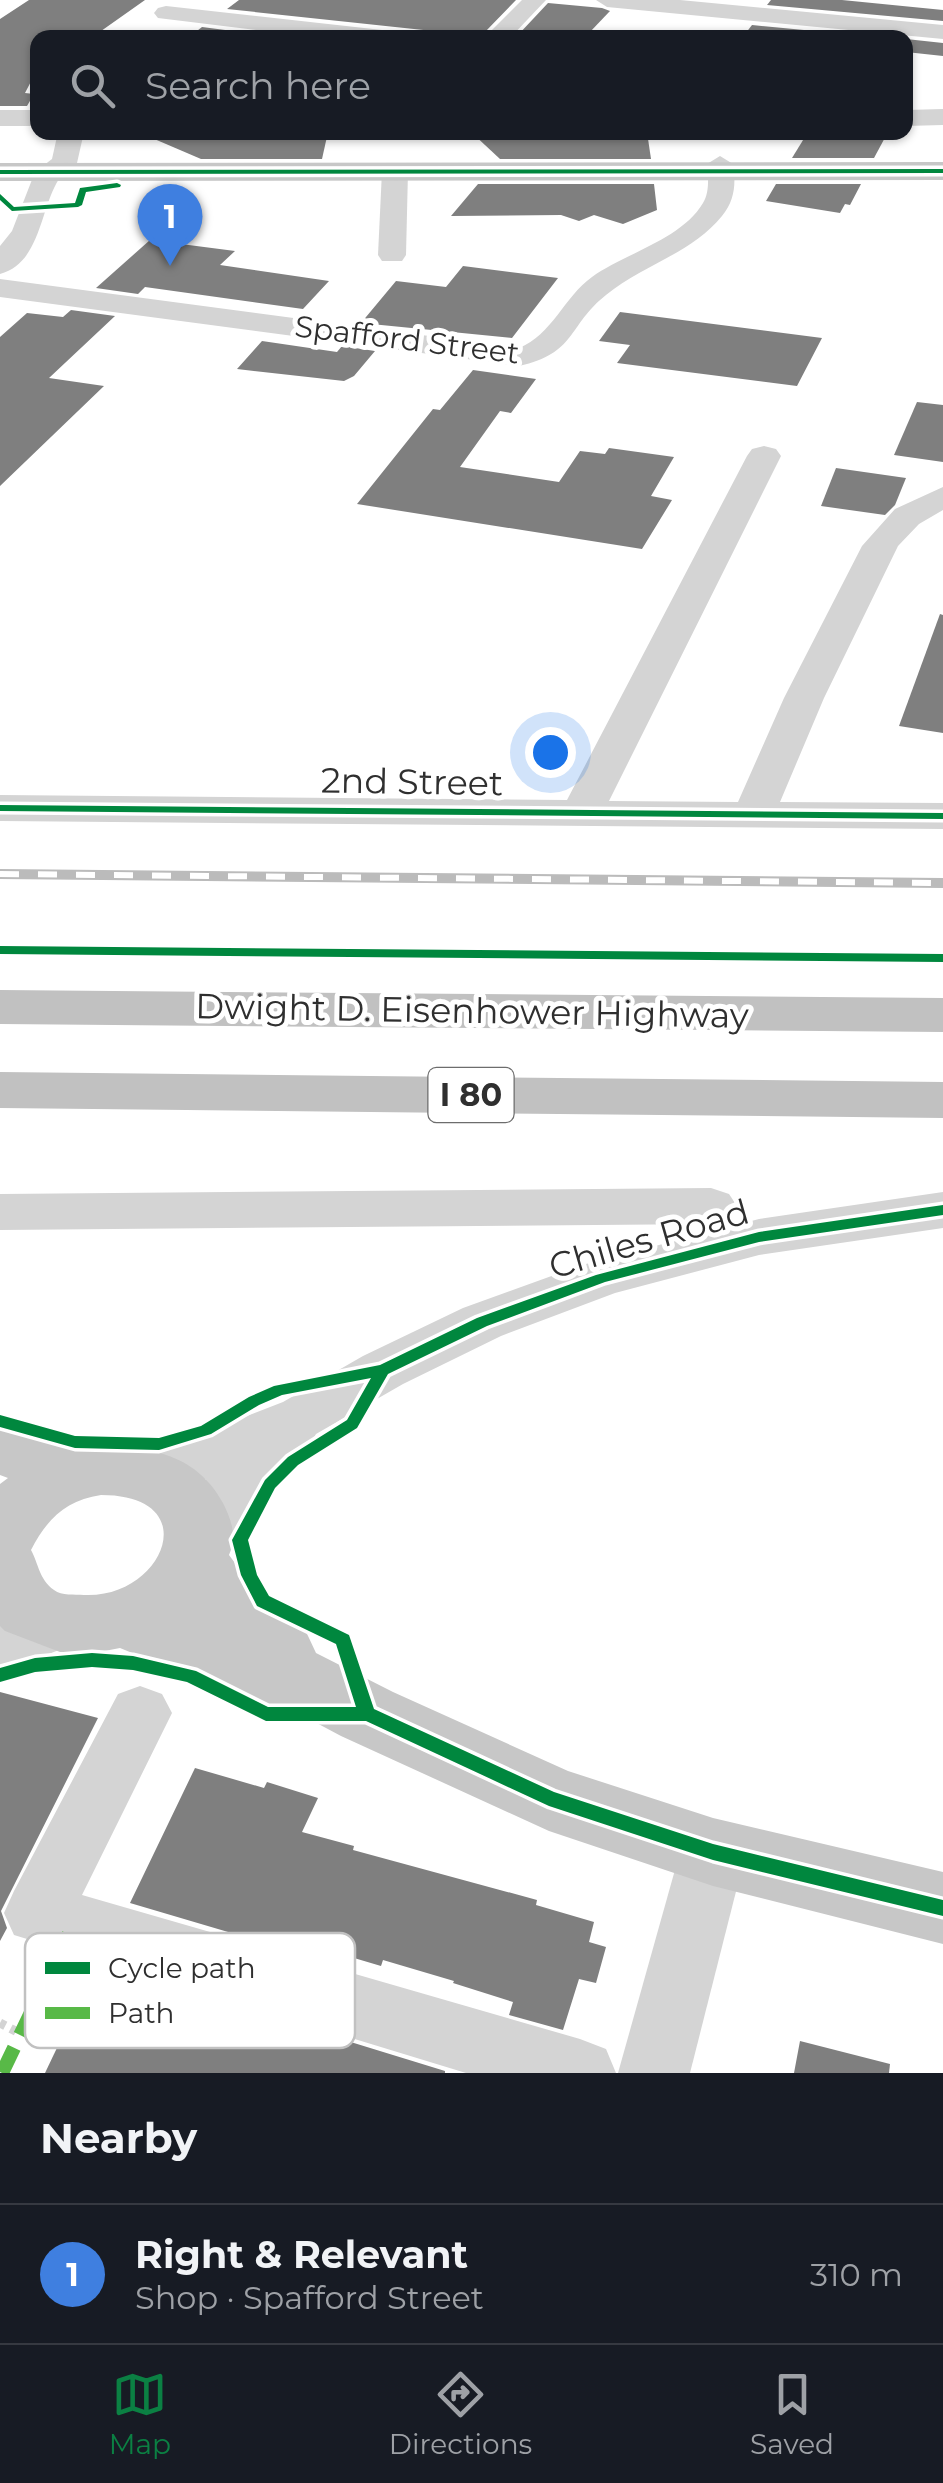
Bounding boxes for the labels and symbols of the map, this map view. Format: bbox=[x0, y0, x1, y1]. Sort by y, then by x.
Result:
pin: 1 bbox=[138, 184, 202, 266]
street label: Spafford Street bbox=[293, 307, 521, 372]
your location bbox=[525, 727, 576, 778]
street label: 2nd Street bbox=[321, 758, 504, 805]
street label: Dwight D. Eisenhower Highway bbox=[195, 984, 749, 1037]
road number: I 80 bbox=[428, 1068, 514, 1122]
street label: Chiles Road bbox=[544, 1189, 754, 1288]
legend bbox=[25, 1933, 355, 2048]
text: Cycle path bbox=[108, 1951, 256, 1985]
text: Path bbox=[108, 1996, 175, 2030]

